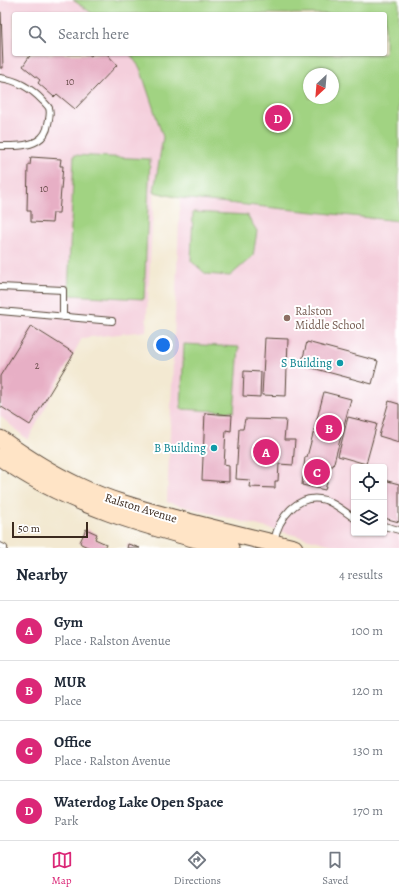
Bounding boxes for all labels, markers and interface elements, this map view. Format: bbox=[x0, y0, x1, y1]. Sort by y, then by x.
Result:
search box bbox=[12, 12, 387, 56]
icon: search bbox=[26, 23, 48, 45]
text: Search here bbox=[58, 24, 129, 44]
north arrow bbox=[303, 68, 339, 104]
house number: 10 bbox=[66, 75, 74, 88]
pin: D bbox=[265, 103, 291, 133]
house number: 10 bbox=[40, 182, 48, 195]
place label: Ralston Middle School bbox=[295, 303, 365, 333]
marker: Ralston Middle School bbox=[282, 313, 292, 323]
your location bbox=[153, 335, 173, 355]
place label: S Building bbox=[281, 355, 332, 371]
marker: S Building bbox=[335, 358, 345, 368]
house number: 2 bbox=[35, 359, 40, 372]
pin: B bbox=[316, 413, 342, 443]
pin: A bbox=[253, 437, 279, 467]
place label: B Building bbox=[154, 440, 206, 456]
marker: B Building bbox=[209, 443, 219, 453]
pin: C bbox=[304, 457, 330, 487]
map controls bbox=[351, 464, 387, 536]
button: locate bbox=[351, 464, 387, 500]
street label: Ralston Avenue bbox=[103, 489, 179, 527]
button: layers bbox=[351, 500, 387, 536]
scale bar bbox=[12, 520, 88, 539]
text: 50 m bbox=[18, 521, 40, 536]
text: Nearby bbox=[16, 563, 67, 586]
text: 4 results bbox=[339, 566, 383, 583]
text: Gym bbox=[54, 612, 83, 632]
text: A bbox=[25, 622, 33, 639]
text: 100 m bbox=[351, 622, 383, 639]
text: Place · Ralston Avenue bbox=[54, 632, 171, 649]
text: MUR bbox=[54, 672, 86, 692]
text: B bbox=[25, 682, 33, 699]
text: 120 m bbox=[352, 682, 383, 699]
text: Place bbox=[54, 692, 82, 709]
text: Office bbox=[54, 732, 91, 752]
text: C bbox=[25, 742, 33, 759]
text: 130 m bbox=[353, 742, 383, 759]
text: Place · Ralston Avenue bbox=[54, 752, 171, 769]
text: Waterdog Lake Open Space bbox=[54, 792, 224, 812]
text: D bbox=[24, 802, 34, 819]
text: 170 m bbox=[353, 802, 383, 819]
text: Park bbox=[54, 812, 78, 829]
tab: Map bbox=[51, 849, 73, 888]
tab: Directions bbox=[174, 849, 221, 888]
tab: Saved bbox=[322, 849, 348, 888]

